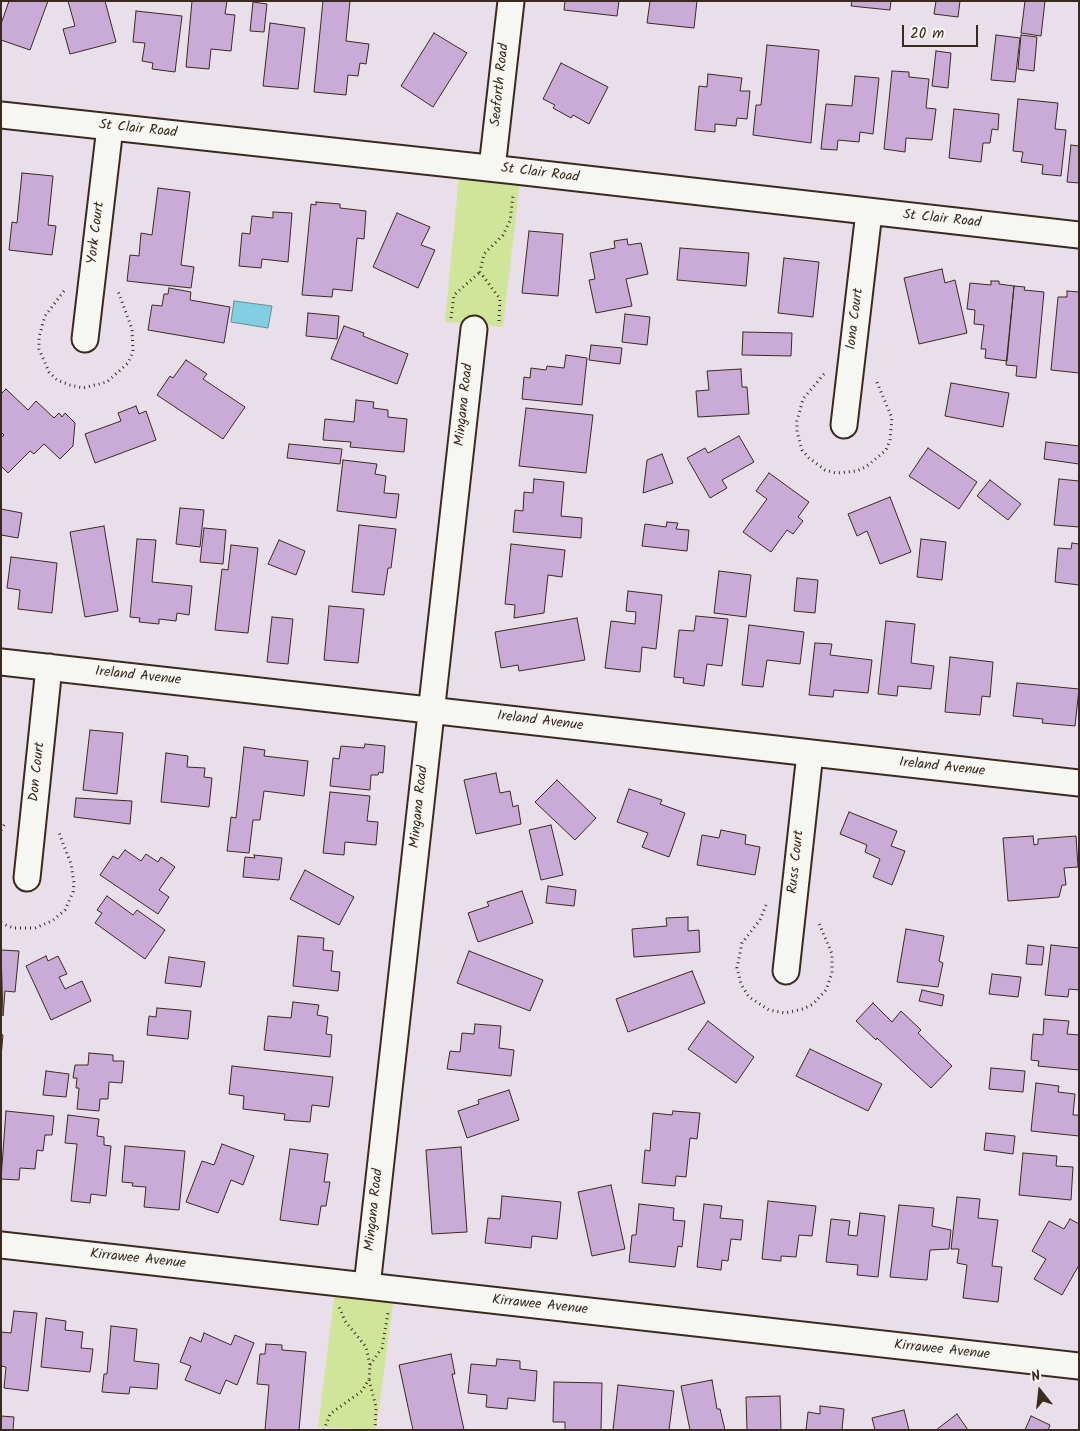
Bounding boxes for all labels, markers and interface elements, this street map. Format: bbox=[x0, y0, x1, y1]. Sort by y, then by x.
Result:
scale bar bbox=[905, 15, 981, 47]
text: 20 m bbox=[910, 22, 944, 46]
street label: Seaforth Road bbox=[488, 43, 514, 127]
street label: St Clair Road bbox=[98, 118, 178, 142]
street label: St Clair Road bbox=[500, 161, 580, 187]
street label: York Court bbox=[85, 201, 109, 265]
street label: St Clair Road bbox=[902, 208, 982, 232]
street label: Iona Court bbox=[844, 287, 868, 351]
street label: Mingana Road bbox=[452, 363, 478, 447]
street label: Ireland Avenue bbox=[94, 664, 182, 690]
street label: Ireland Avenue bbox=[496, 708, 584, 736]
street label: Don Court bbox=[27, 741, 49, 803]
street label: Ireland Avenue bbox=[898, 755, 986, 781]
street label: Mingana Road bbox=[407, 765, 433, 849]
street label: Russ Court bbox=[785, 829, 809, 895]
street label: Mingana Road bbox=[362, 1168, 388, 1252]
street label: Kirrawee Avenue bbox=[89, 1247, 187, 1273]
street label: Kirrawee Avenue bbox=[491, 1293, 589, 1319]
street label: Kirrawee Avenue bbox=[893, 1338, 991, 1364]
text: N bbox=[1029, 1365, 1043, 1388]
north arrow bbox=[1015, 1366, 1065, 1416]

